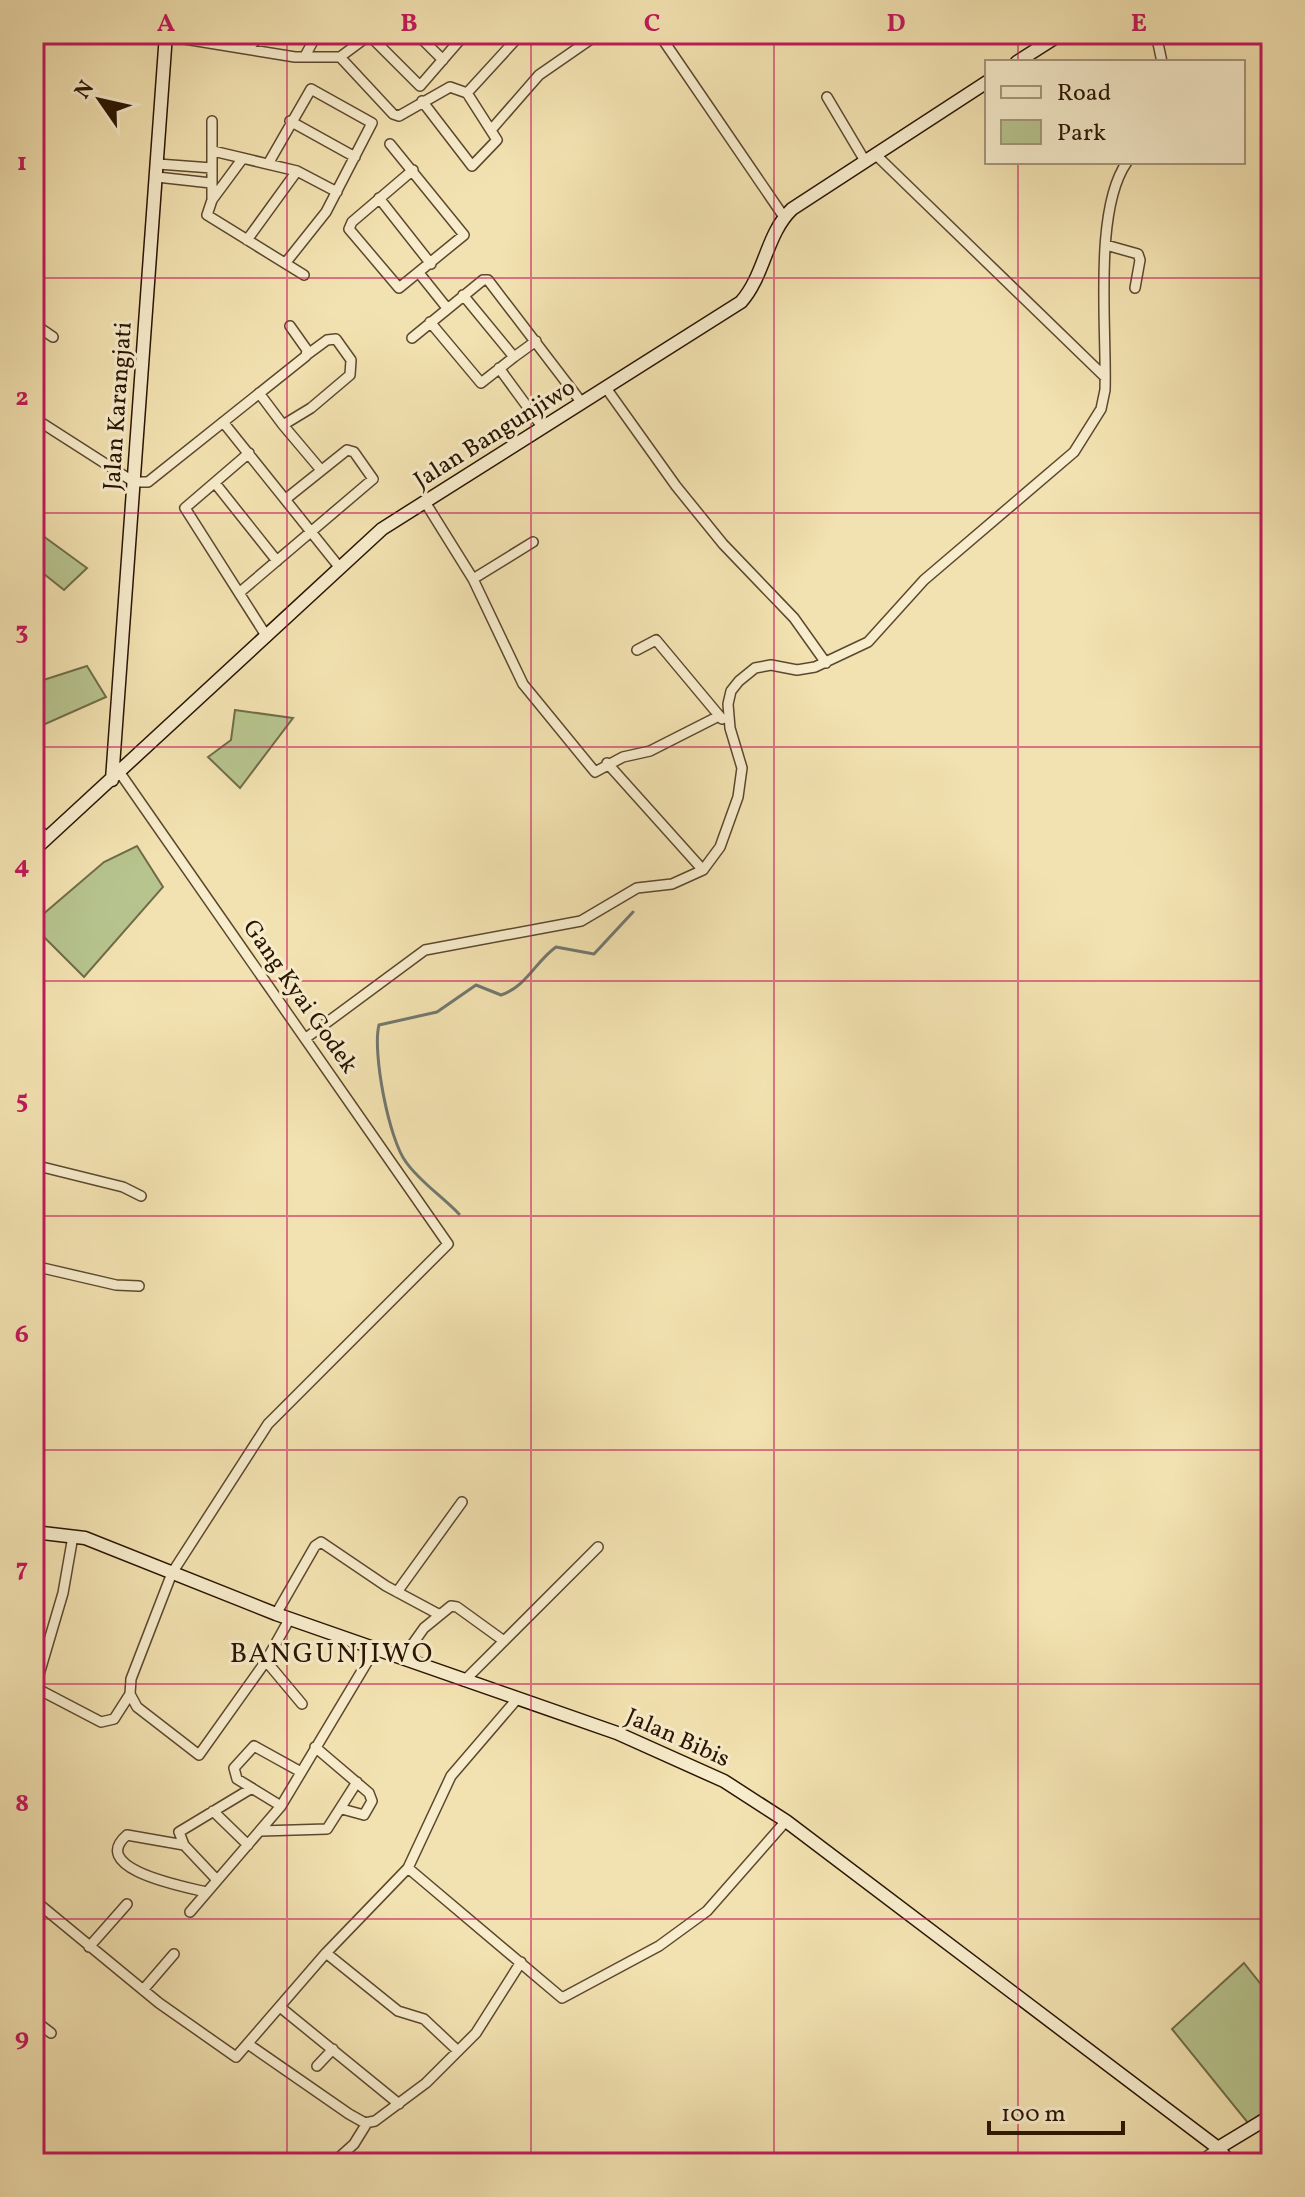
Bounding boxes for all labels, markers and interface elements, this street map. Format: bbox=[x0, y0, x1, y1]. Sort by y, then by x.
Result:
text: A bbox=[157, 6, 176, 42]
text: B bbox=[400, 6, 418, 42]
text: C bbox=[644, 6, 660, 42]
text: D bbox=[886, 6, 906, 42]
text: E bbox=[1131, 6, 1147, 42]
north arrow bbox=[60, 60, 140, 140]
legend bbox=[985, 60, 1245, 164]
text: N bbox=[68, 75, 103, 106]
text: Road bbox=[1057, 77, 1111, 111]
text: Park bbox=[1057, 117, 1106, 151]
text: 1 bbox=[17, 145, 27, 181]
street label: Jalan Karangjati bbox=[96, 321, 142, 492]
street label: Jalan Bangunjiwo bbox=[408, 371, 582, 498]
text: 2 bbox=[15, 380, 29, 416]
text: 3 bbox=[15, 614, 29, 650]
text: 4 bbox=[14, 848, 30, 884]
street label: Gang Kyai Godek bbox=[234, 913, 365, 1081]
text: 5 bbox=[16, 1083, 28, 1119]
text: 6 bbox=[15, 1317, 29, 1353]
text: 7 bbox=[16, 1551, 28, 1587]
district label: BANGUNJIWO bbox=[230, 1635, 434, 1674]
street label: Jalan Bibis bbox=[620, 1701, 735, 1777]
text: 8 bbox=[15, 1786, 29, 1822]
text: 9 bbox=[15, 2020, 29, 2056]
scale bar bbox=[989, 2085, 1123, 2135]
text: 100 m bbox=[1001, 2098, 1066, 2132]

